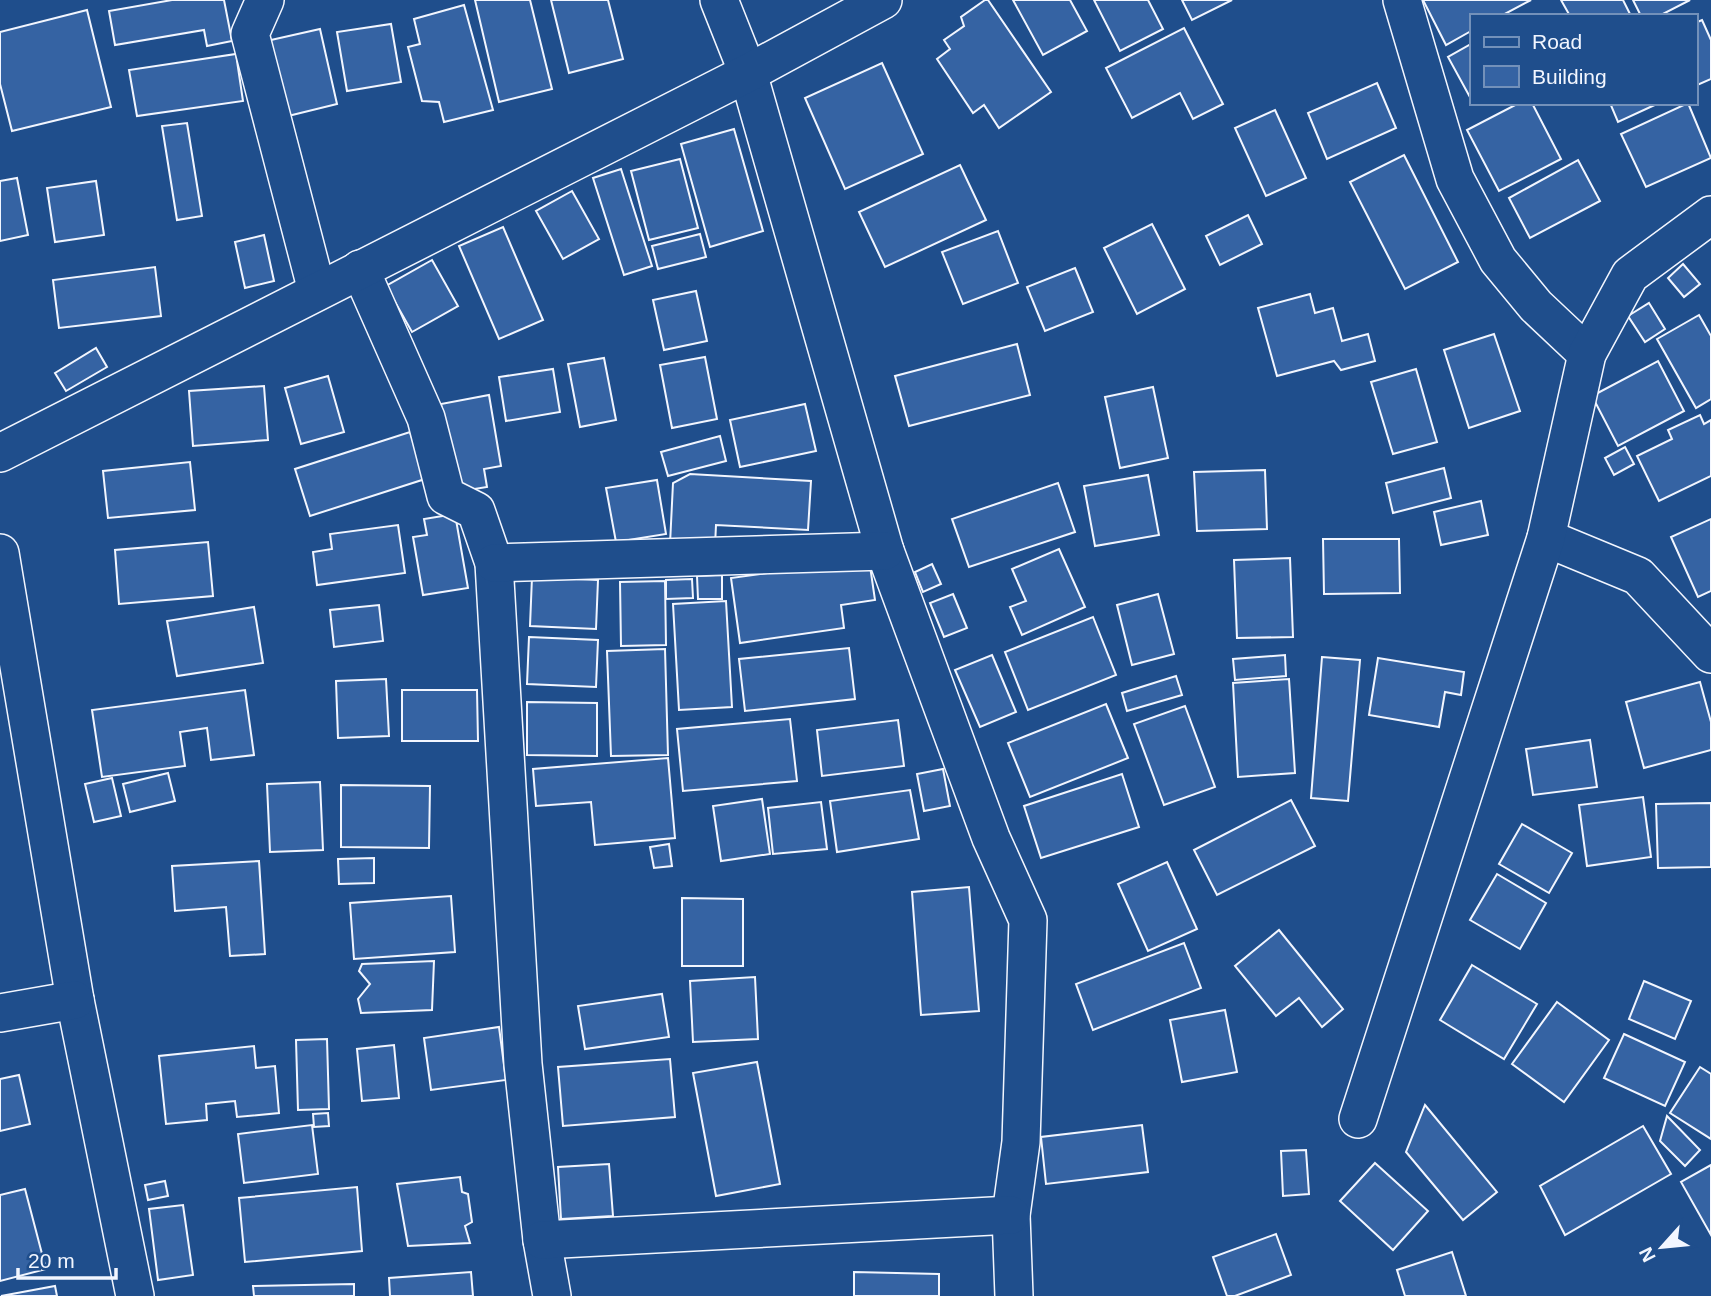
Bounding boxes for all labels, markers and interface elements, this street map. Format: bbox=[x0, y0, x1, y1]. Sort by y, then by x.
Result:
legend bbox=[1470, 14, 1697, 105]
text: Road bbox=[1532, 30, 1582, 53]
text: Building bbox=[1532, 65, 1607, 88]
north arrow bbox=[1627, 1212, 1697, 1282]
scale bar bbox=[18, 1236, 116, 1280]
text: N bbox=[1635, 1244, 1660, 1265]
text: 20 m bbox=[28, 1249, 75, 1272]

